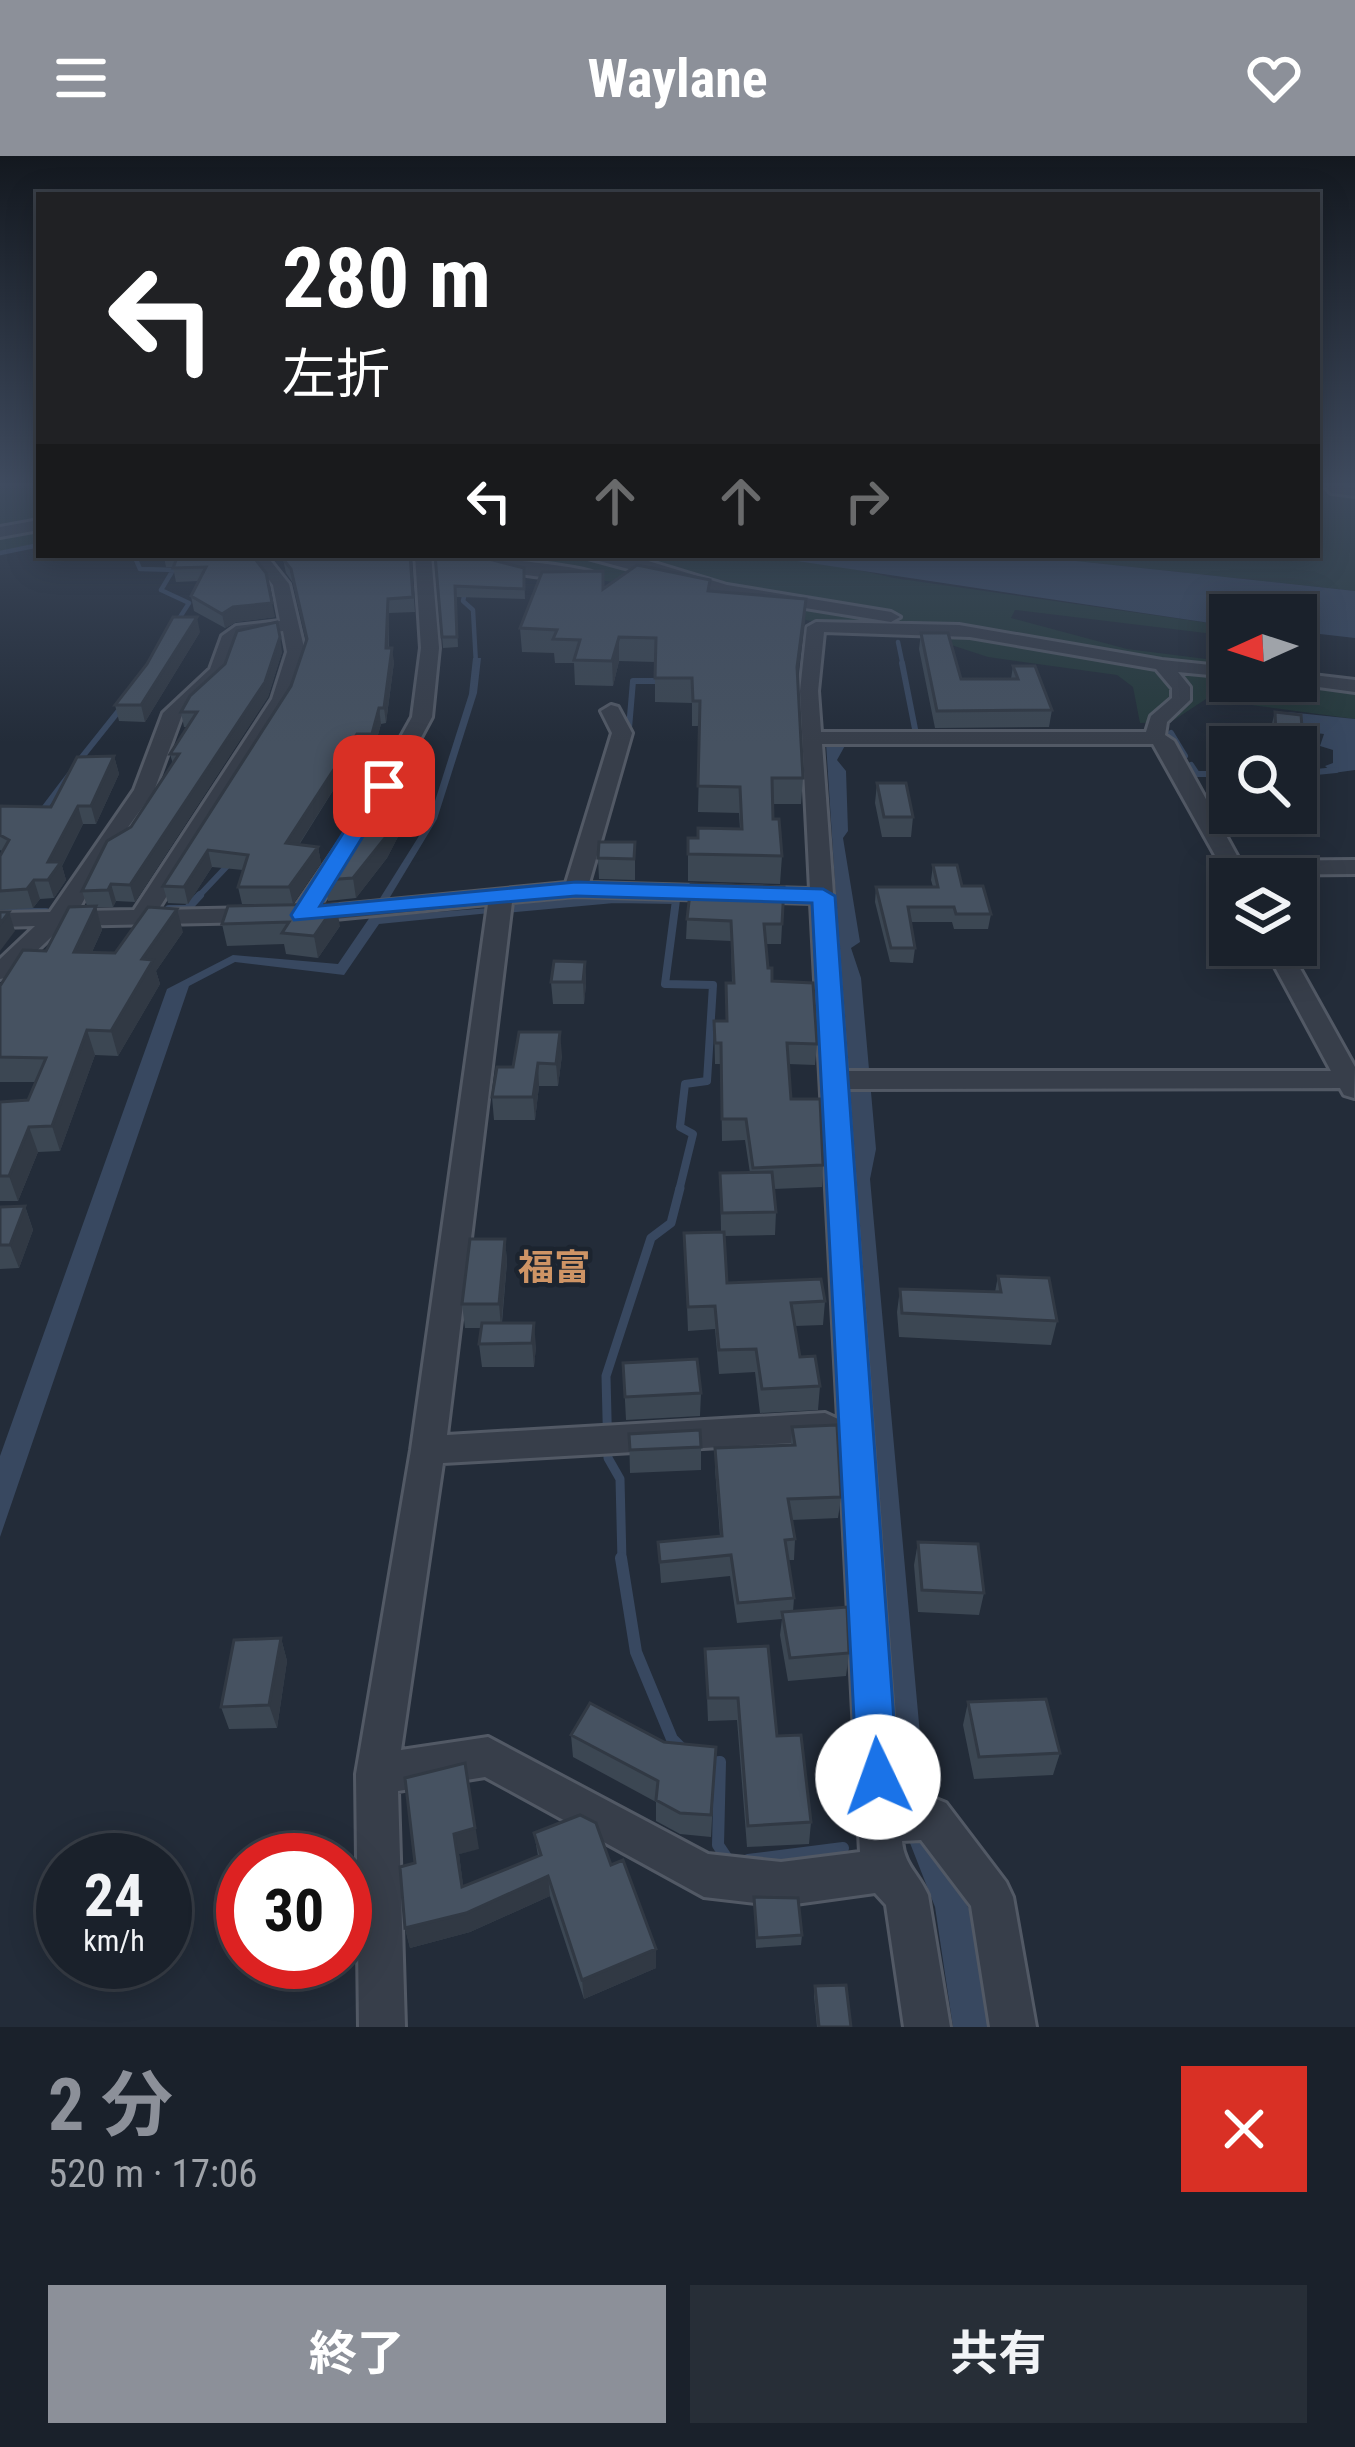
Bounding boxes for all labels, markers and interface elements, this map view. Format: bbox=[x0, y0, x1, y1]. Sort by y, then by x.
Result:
icon: menu bbox=[48, 45, 114, 111]
icon: heart bbox=[1241, 45, 1307, 111]
text: Waylane bbox=[587, 47, 768, 110]
text: 280 m bbox=[282, 229, 491, 328]
icon: left bbox=[84, 240, 240, 396]
text: 左折 bbox=[282, 343, 390, 406]
icon: left bbox=[456, 468, 522, 534]
icon: ahead bbox=[582, 468, 648, 534]
icon: ahead bbox=[708, 468, 774, 534]
icon: right bbox=[834, 468, 900, 534]
north arrow bbox=[1209, 594, 1317, 702]
map controls bbox=[1209, 594, 1317, 966]
button: search bbox=[1209, 726, 1317, 834]
pin bbox=[333, 735, 435, 837]
icon: arrive bbox=[351, 753, 417, 819]
button: layers bbox=[1209, 858, 1317, 966]
district label: 福富 bbox=[518, 1247, 590, 1289]
position arrow bbox=[815, 1714, 941, 1840]
speed limit sign: 30 bbox=[216, 1833, 372, 1989]
text: 24 bbox=[84, 1860, 144, 1931]
text: km/h bbox=[83, 1923, 145, 1958]
text: 2 分 bbox=[48, 2063, 173, 2148]
button: close bbox=[1181, 2066, 1307, 2192]
text: 520 m · 17:06 bbox=[48, 2151, 258, 2197]
button: 終了 bbox=[48, 2285, 666, 2423]
button: 共有 bbox=[690, 2285, 1307, 2423]

